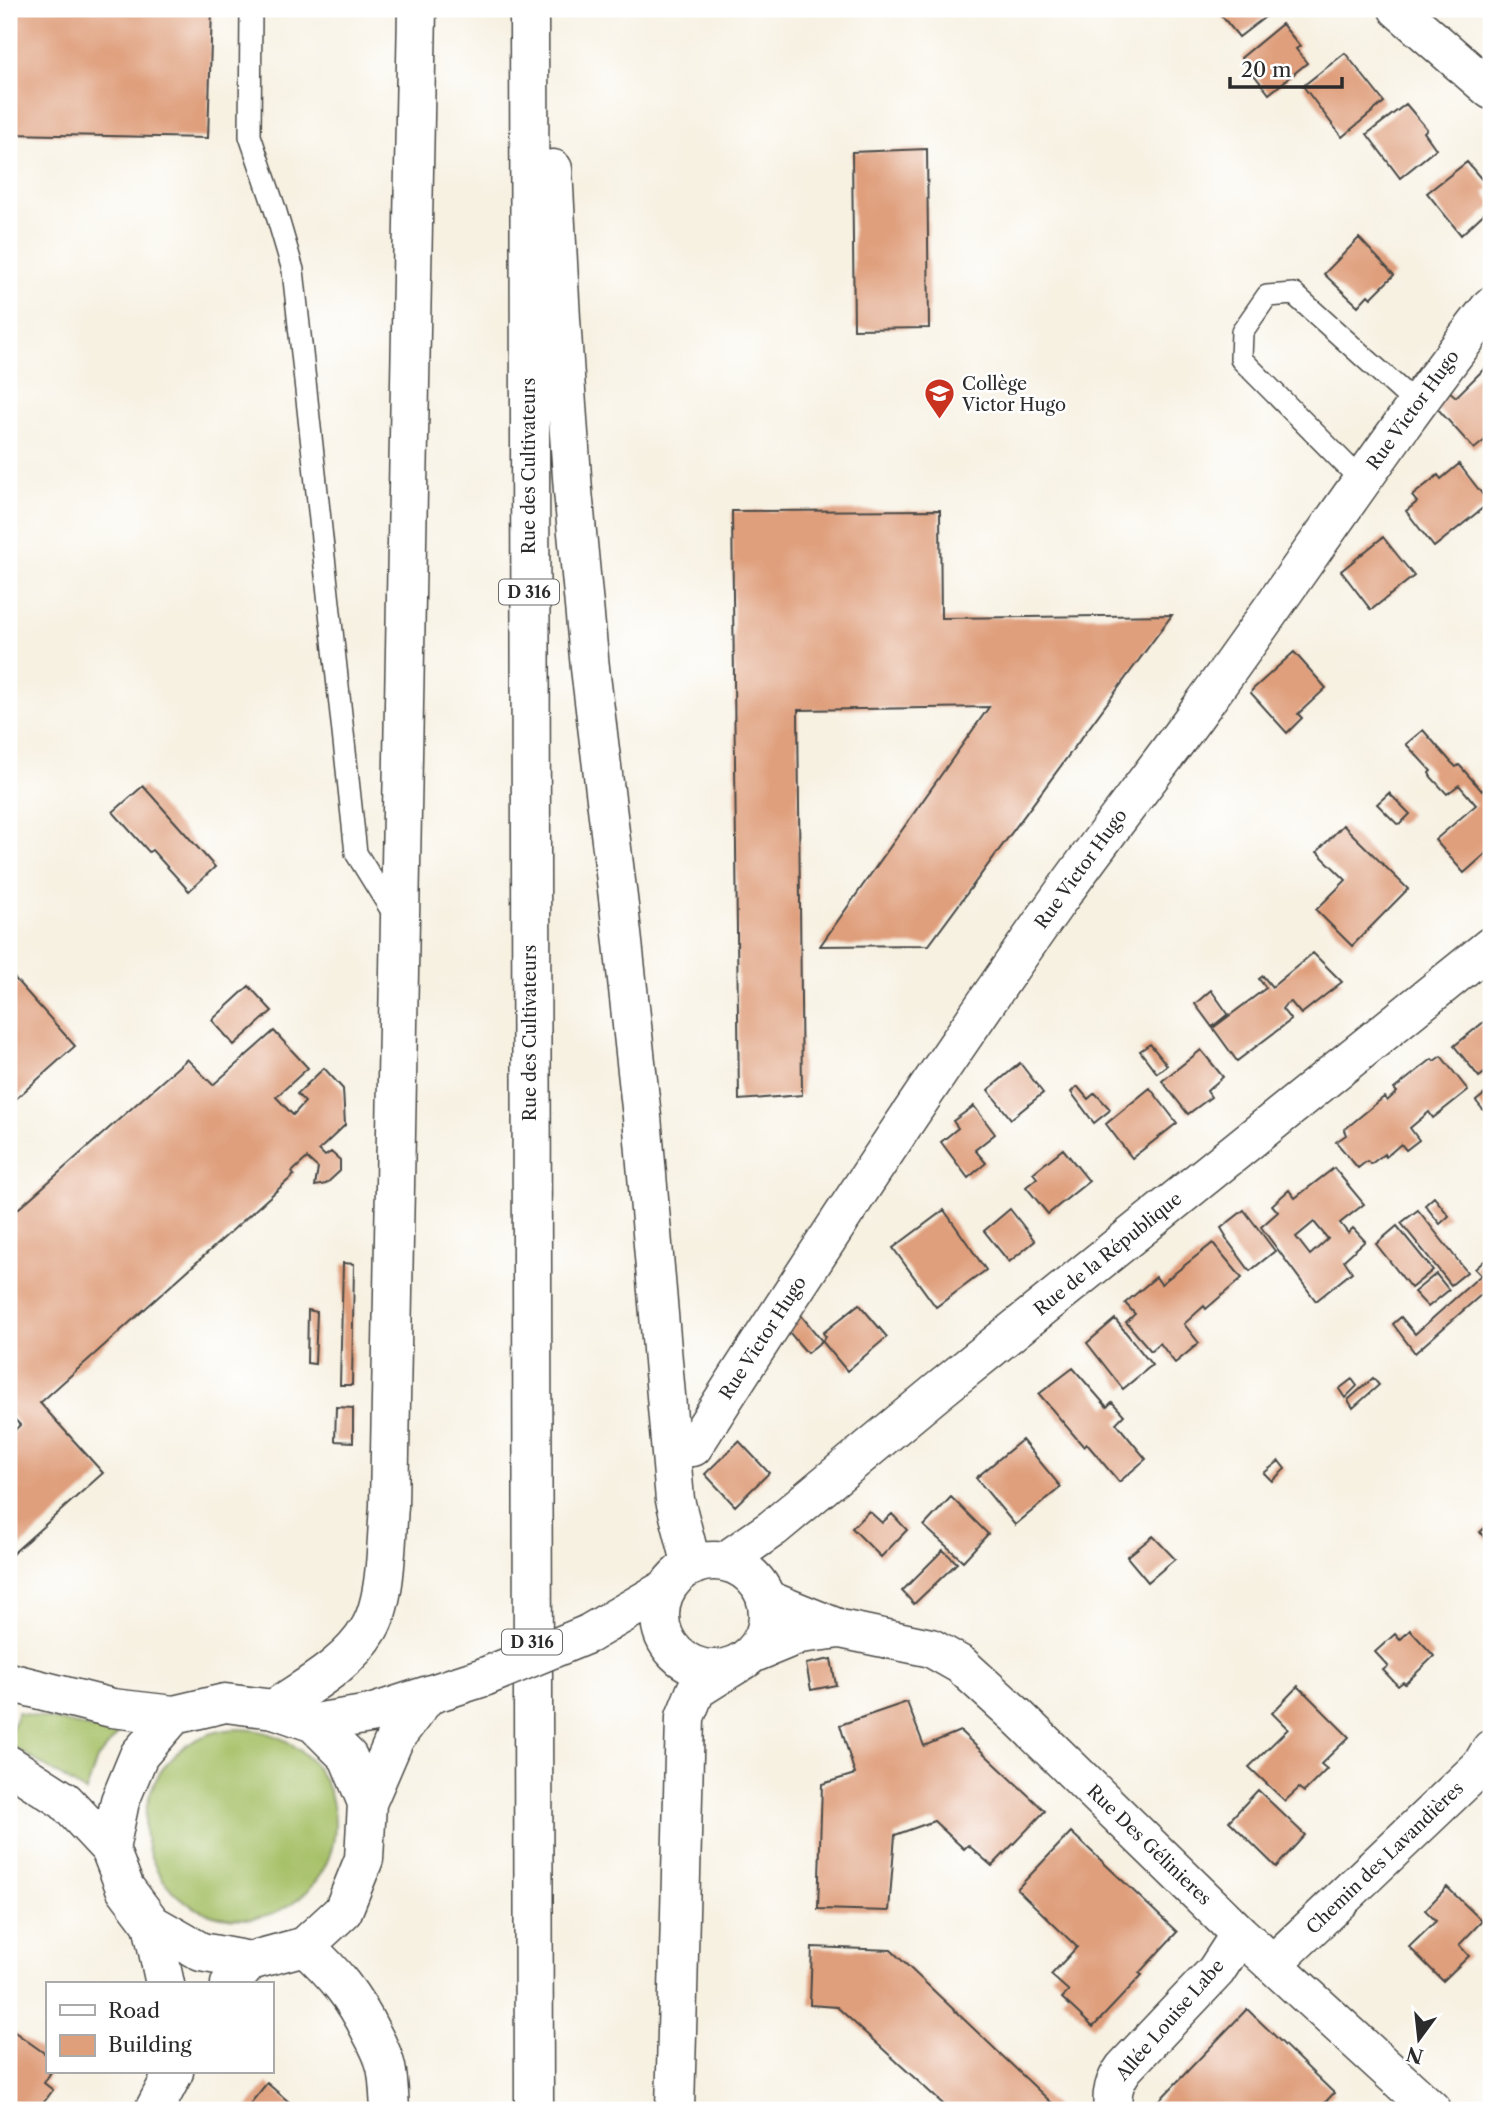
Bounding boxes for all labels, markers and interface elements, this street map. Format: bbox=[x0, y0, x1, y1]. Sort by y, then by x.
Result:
scale bar bbox=[1230, 46, 1342, 90]
text: 20 m bbox=[1241, 57, 1292, 82]
street label: Rue Victor Hugo bbox=[1362, 346, 1464, 474]
place label: Collège Victor Hugo bbox=[961, 373, 1066, 416]
school or university icon: Collège Victor Hugo bbox=[922, 377, 956, 421]
street label: Rue des Cultivateurs bbox=[518, 378, 540, 554]
road number: D 316 bbox=[499, 580, 559, 604]
street label: Rue Victor Hugo bbox=[1030, 805, 1132, 933]
street label: Rue des Cultivateurs bbox=[519, 945, 541, 1121]
street label: Rue de la République bbox=[1030, 1188, 1186, 1320]
street label: Rue Victor Hugo bbox=[715, 1272, 811, 1404]
road number: D 316 bbox=[502, 1630, 562, 1654]
street label: Chemin des Lavandières bbox=[1302, 1777, 1468, 1939]
street label: Rue Des Gélinieres bbox=[1082, 1780, 1216, 1910]
street label: Allée Louise Labe bbox=[1111, 1955, 1229, 2086]
legend bbox=[46, 1982, 273, 2074]
text: Road bbox=[108, 1998, 160, 2023]
north arrow bbox=[1384, 2004, 1454, 2074]
text: Building bbox=[108, 2032, 193, 2057]
text: N bbox=[1404, 2042, 1426, 2068]

